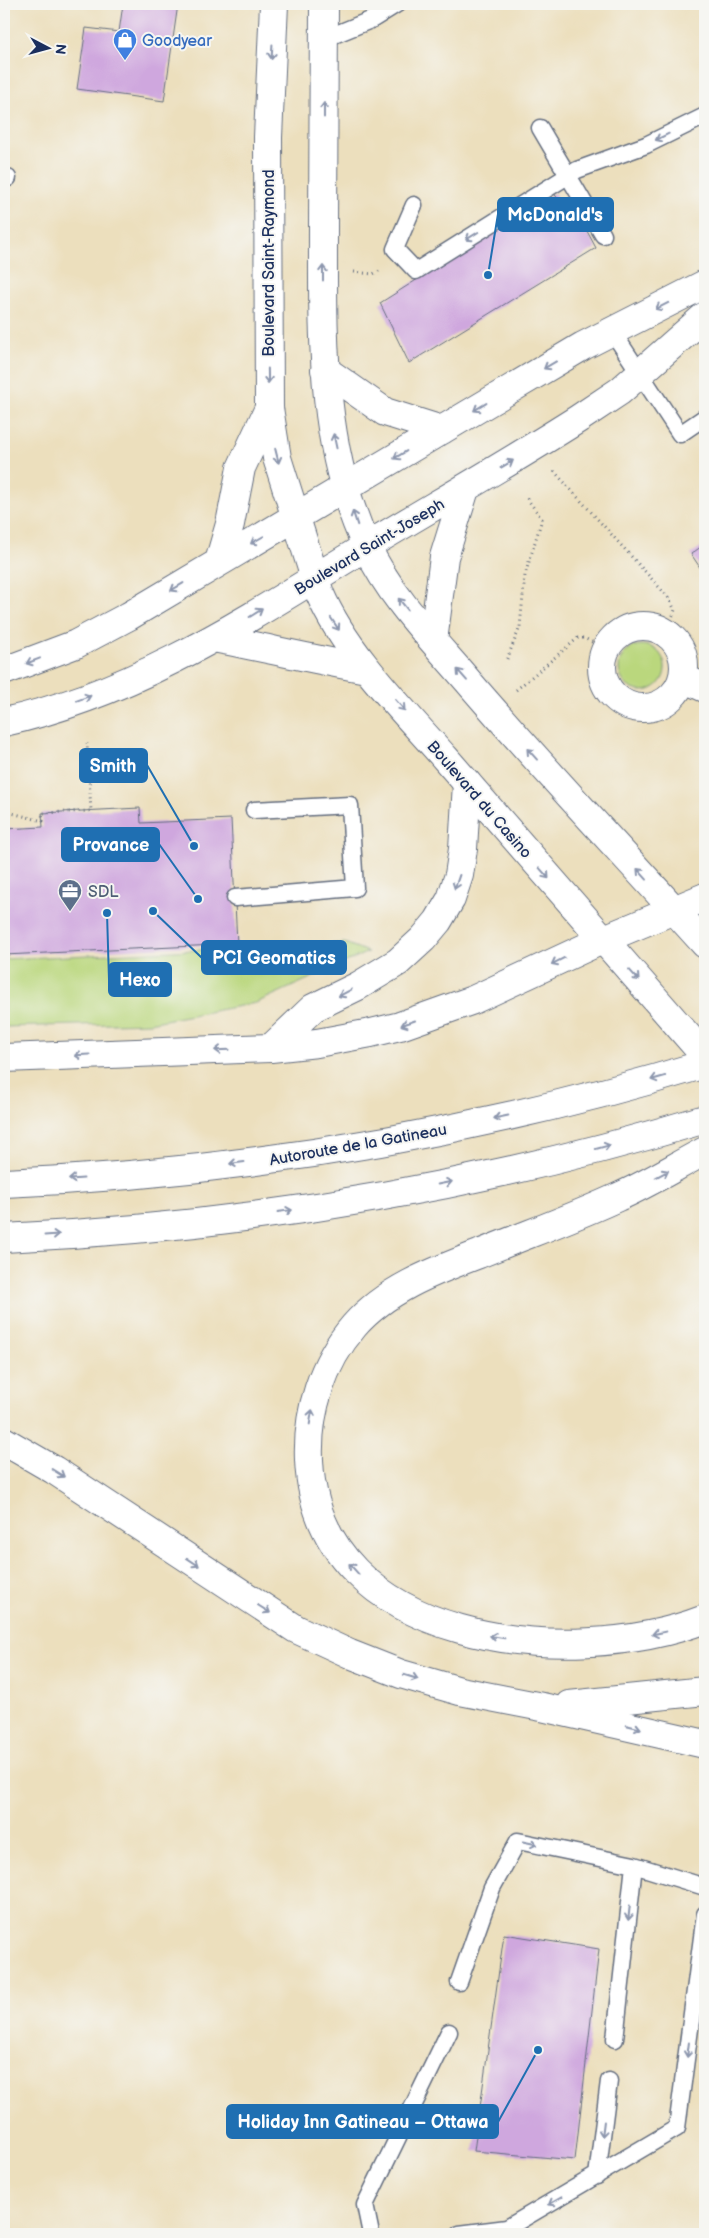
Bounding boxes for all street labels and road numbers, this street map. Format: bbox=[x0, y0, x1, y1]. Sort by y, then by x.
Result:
street label: Boulevard Saint-Raymond bbox=[260, 169, 279, 357]
street label: Boulevard Saint-Joseph bbox=[291, 495, 448, 600]
street label: Boulevard du Casino bbox=[423, 737, 535, 863]
street label: Autoroute de la Gatineau bbox=[268, 1121, 448, 1170]

